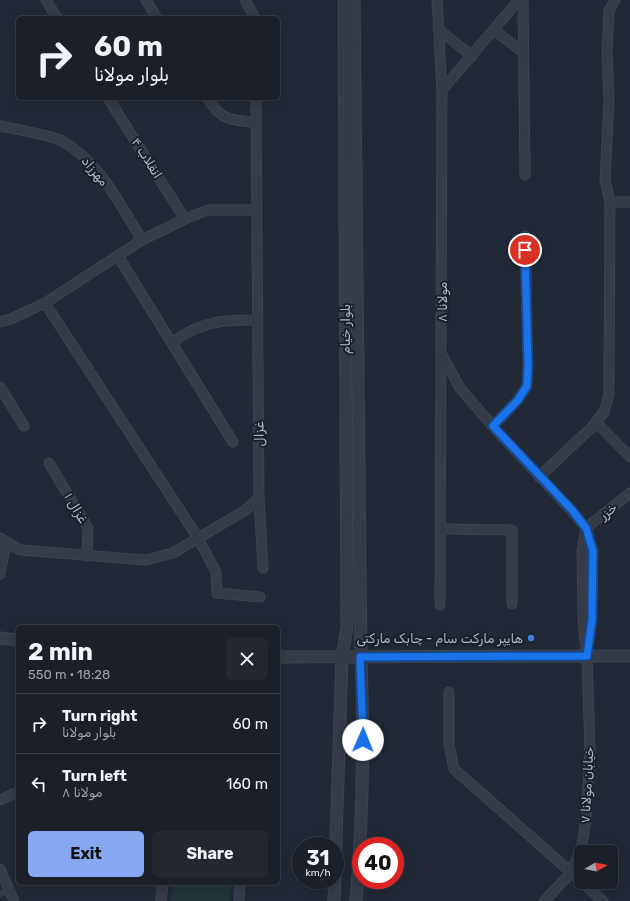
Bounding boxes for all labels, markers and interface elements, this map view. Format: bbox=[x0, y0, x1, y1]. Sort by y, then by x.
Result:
text: 60 m bbox=[94, 30, 163, 63]
icon: right bbox=[28, 32, 80, 84]
text: بلوار مولانا bbox=[94, 64, 169, 86]
street label: انقلاب ۴ bbox=[129, 135, 165, 181]
street label: مهرزاد bbox=[78, 153, 112, 189]
pin bbox=[508, 233, 542, 267]
icon: arrive bbox=[514, 239, 536, 261]
street label: مولانا ۸ bbox=[435, 282, 451, 322]
street label: بلوار خیام bbox=[338, 304, 354, 354]
street label: غزال bbox=[251, 421, 268, 447]
street label: غزال ۱ bbox=[60, 490, 91, 526]
street label: خزر bbox=[595, 499, 621, 524]
place label: هایپر مارکت سام - چابک مارکتی bbox=[356, 631, 523, 647]
marker: هایپر مارکت سام - چابک مارکتی bbox=[526, 633, 536, 643]
text: 2 min bbox=[28, 638, 93, 666]
button: close bbox=[226, 638, 268, 680]
text: 550 m · 18:28 bbox=[28, 667, 110, 682]
text: Turn right bbox=[62, 707, 137, 725]
icon: right bbox=[28, 713, 50, 735]
text: 60 m bbox=[232, 715, 268, 733]
position arrow bbox=[342, 719, 384, 761]
text: بلوار مولانا bbox=[62, 725, 116, 740]
street label: خیابان مولانا ۷ bbox=[577, 746, 598, 824]
text: Turn left bbox=[62, 767, 127, 785]
icon: left bbox=[28, 773, 50, 795]
text: 160 m bbox=[226, 775, 268, 793]
text: مولانا ۸ bbox=[62, 785, 103, 800]
button: Exit bbox=[28, 831, 144, 877]
button: Share bbox=[152, 831, 268, 877]
speed limit sign: 40 bbox=[352, 837, 404, 889]
north arrow bbox=[574, 845, 618, 889]
map controls bbox=[574, 845, 618, 889]
text: 31 bbox=[307, 846, 329, 870]
text: km/h bbox=[306, 867, 330, 879]

